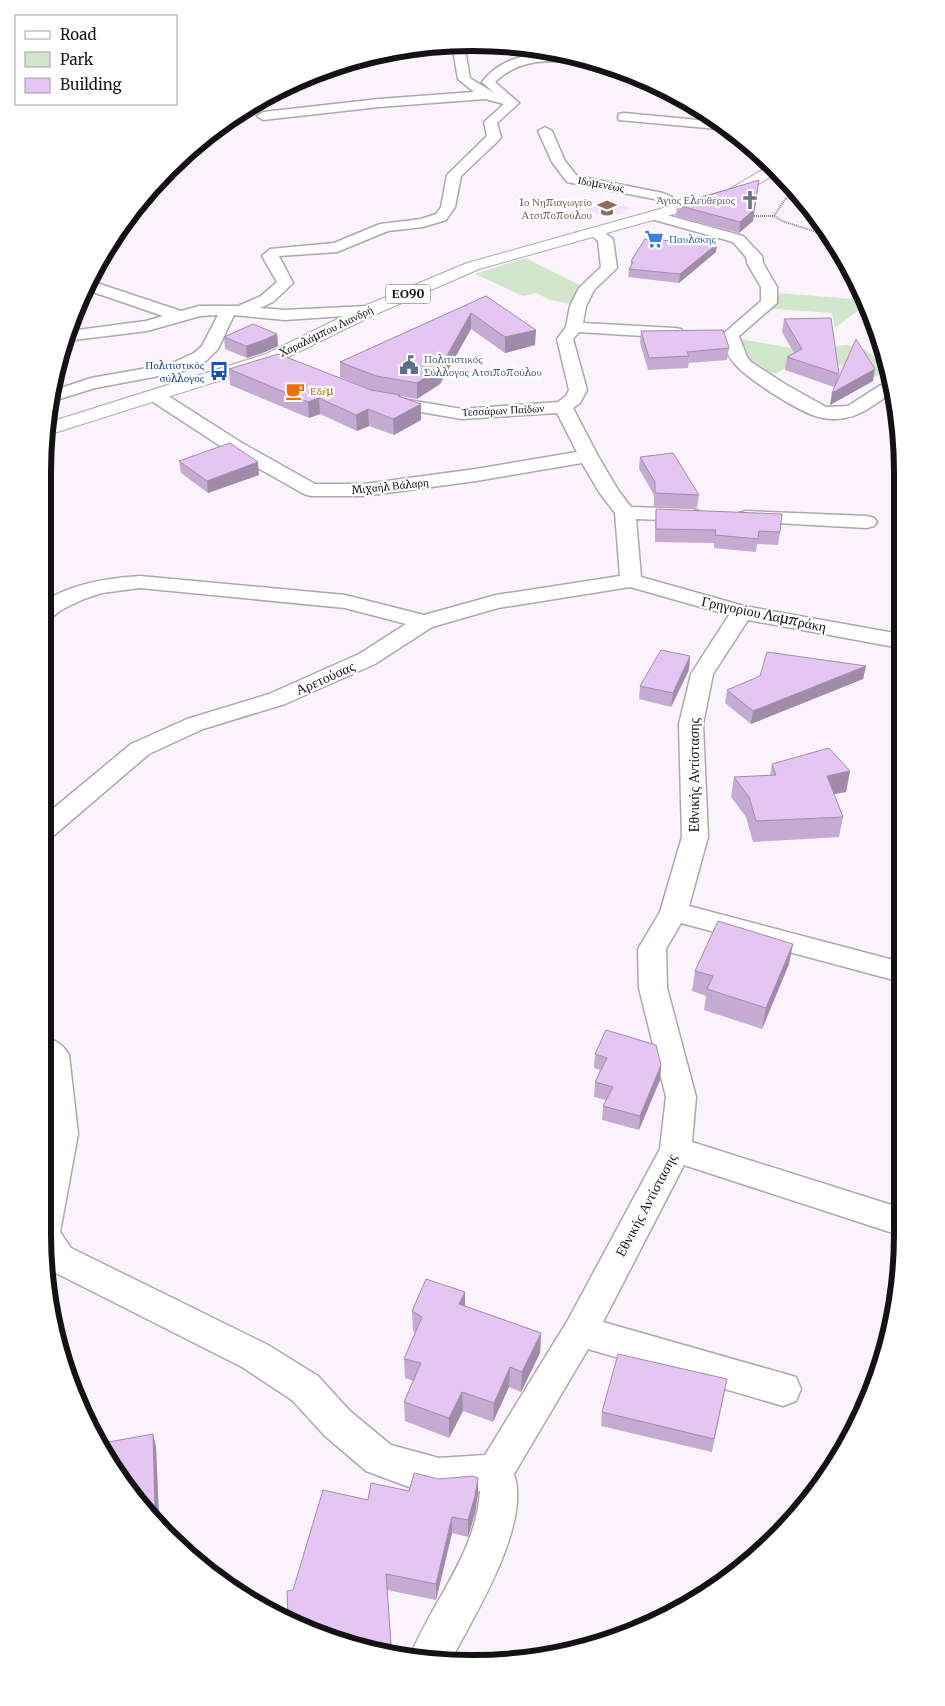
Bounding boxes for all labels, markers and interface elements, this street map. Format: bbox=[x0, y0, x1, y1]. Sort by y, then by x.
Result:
legend bbox=[15, 15, 178, 105]
text: Road bbox=[60, 25, 96, 44]
text: Park bbox=[60, 50, 94, 69]
text: Building bbox=[60, 75, 122, 94]
street label: Ιδομενέως bbox=[577, 173, 626, 195]
church icon: Άγιος Ελευθέριος bbox=[739, 189, 761, 211]
place label: Άγιος Ελευθέριος bbox=[656, 193, 736, 207]
place label: 1ο Νηπιαγωγείο Ατσιποπούλου bbox=[519, 195, 593, 222]
school or university icon: 1ο Νηπιαγωγείο Ατσιποπούλου bbox=[596, 197, 618, 219]
supermarket icon: Παυλάκης bbox=[643, 228, 665, 250]
place label: Παυλάκης bbox=[669, 232, 717, 246]
road number: ΕΟ90 bbox=[386, 284, 430, 304]
street label: Χαραλάμπου Λιανδρή bbox=[277, 302, 375, 360]
place label: Πολιτιστικός Σύλλογος Ατσιποπούλου bbox=[424, 352, 543, 379]
public building icon: Πολιτιστικός Σύλλογος Ατσιποπούλου bbox=[398, 354, 420, 376]
place label: Πολιτιστικός σύλλογος bbox=[145, 358, 205, 385]
bus stop icon: Πολιτιστικός σύλλογος bbox=[208, 360, 230, 382]
cafe icon: Εδέμ bbox=[284, 380, 306, 402]
place label: Εδέμ bbox=[310, 384, 334, 398]
street label: Τεσσάρων Παίδων bbox=[461, 401, 545, 419]
street label: Μιχαήλ Βάλαρη bbox=[351, 475, 429, 497]
street label: Γρηγορίου Λαμπράκη bbox=[700, 592, 828, 636]
street label: Αρετούσας bbox=[293, 657, 358, 699]
street label: Εθνικής Αντίστασης bbox=[685, 717, 703, 832]
street label: Εθνικής Αντίστασης bbox=[611, 1150, 681, 1260]

